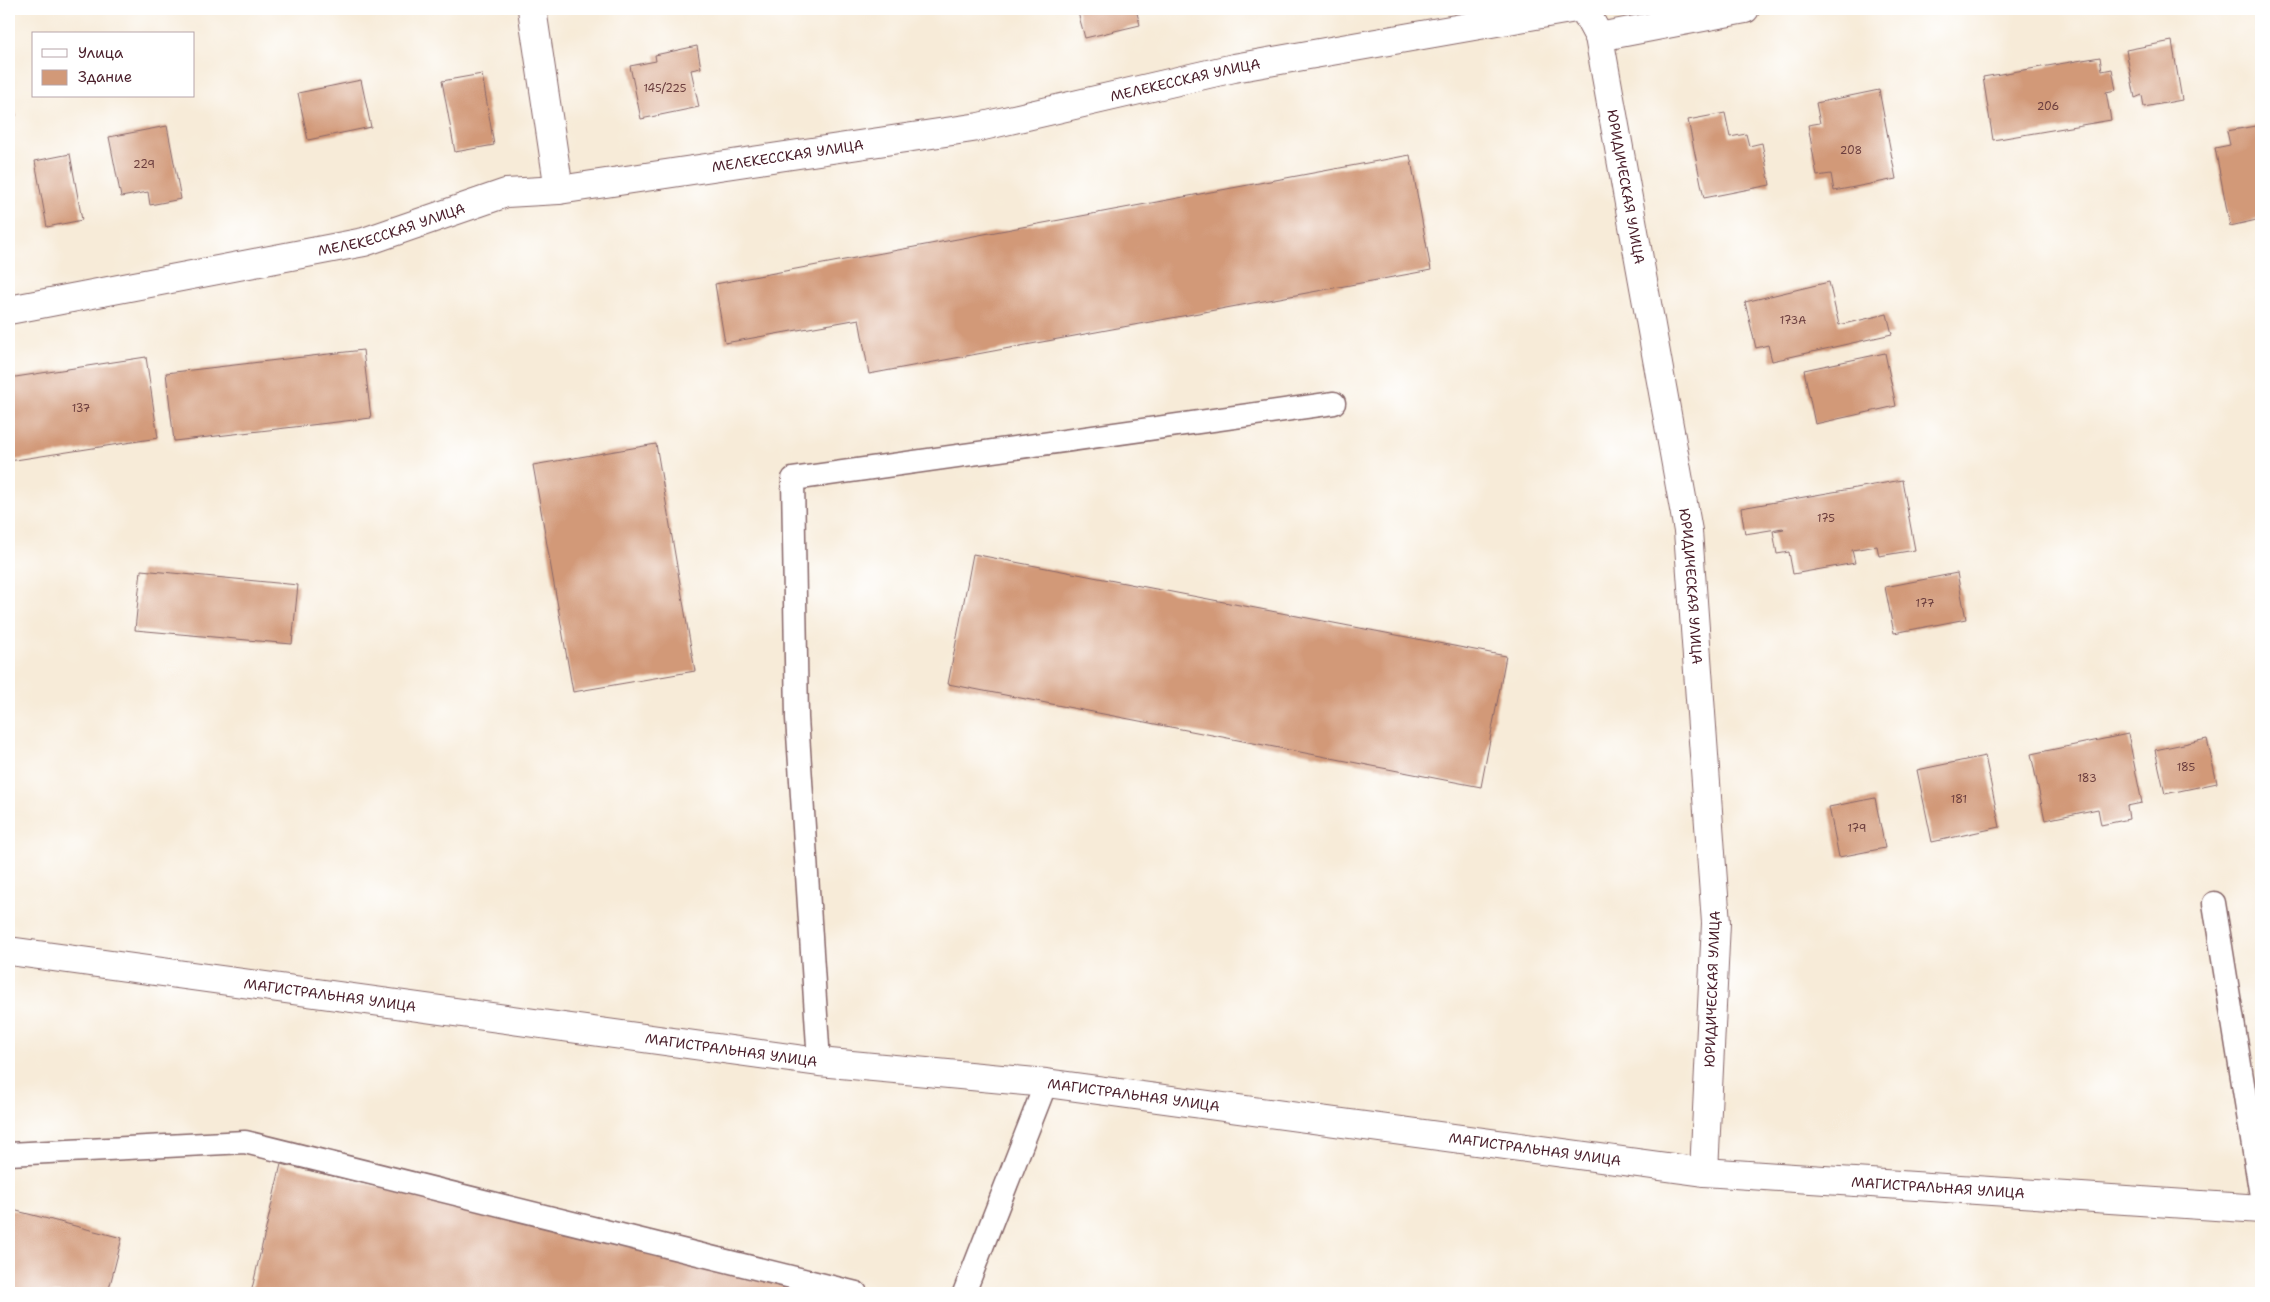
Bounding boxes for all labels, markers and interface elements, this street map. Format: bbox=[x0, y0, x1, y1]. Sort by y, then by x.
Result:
legend bbox=[32, 32, 195, 98]
text: Улица bbox=[78, 43, 124, 63]
street label: МЕЛЕКЕССКАЯ УЛИЦА bbox=[1108, 55, 1262, 105]
text: Здание bbox=[78, 67, 132, 87]
house number: 145/225 bbox=[643, 81, 687, 96]
house number: 206 bbox=[2037, 99, 2059, 114]
street label: ЮРИДИЧЕСКАЯ УЛИЦА bbox=[1603, 108, 1649, 266]
street label: МЕЛЕКЕССКАЯ УЛИЦА bbox=[711, 135, 865, 176]
house number: 208 bbox=[1840, 143, 1862, 158]
house number: 229 bbox=[133, 157, 155, 172]
street label: МЕЛЕКЕССКАЯ УЛИЦА bbox=[316, 199, 467, 260]
house number: 173А bbox=[1780, 313, 1806, 328]
house number: 137 bbox=[72, 401, 91, 416]
street label: ЮРИДИЧЕСКАЯ УЛИЦА bbox=[1675, 507, 1707, 665]
house number: 175 bbox=[1817, 511, 1835, 526]
house number: 177 bbox=[1916, 596, 1935, 611]
house number: 185 bbox=[2177, 760, 2196, 775]
house number: 183 bbox=[2077, 771, 2097, 786]
house number: 181 bbox=[1951, 792, 1967, 807]
house number: 179 bbox=[1847, 821, 1867, 836]
street label: ЮРИДИЧЕСКАЯ УЛИЦА bbox=[1700, 910, 1724, 1068]
street label: МАГИСТРАЛЬНАЯ УЛИЦА bbox=[243, 974, 417, 1016]
street label: МАГИСТРАЛЬНАЯ УЛИЦА bbox=[644, 1029, 819, 1071]
street label: МАГИСТРАЛЬНАЯ УЛИЦА bbox=[1046, 1074, 1221, 1115]
street label: МАГИСТРАЛЬНАЯ УЛИЦА bbox=[1448, 1129, 1622, 1170]
street label: МАГИСТРАЛЬНАЯ УЛИЦА bbox=[1851, 1173, 2025, 1202]

